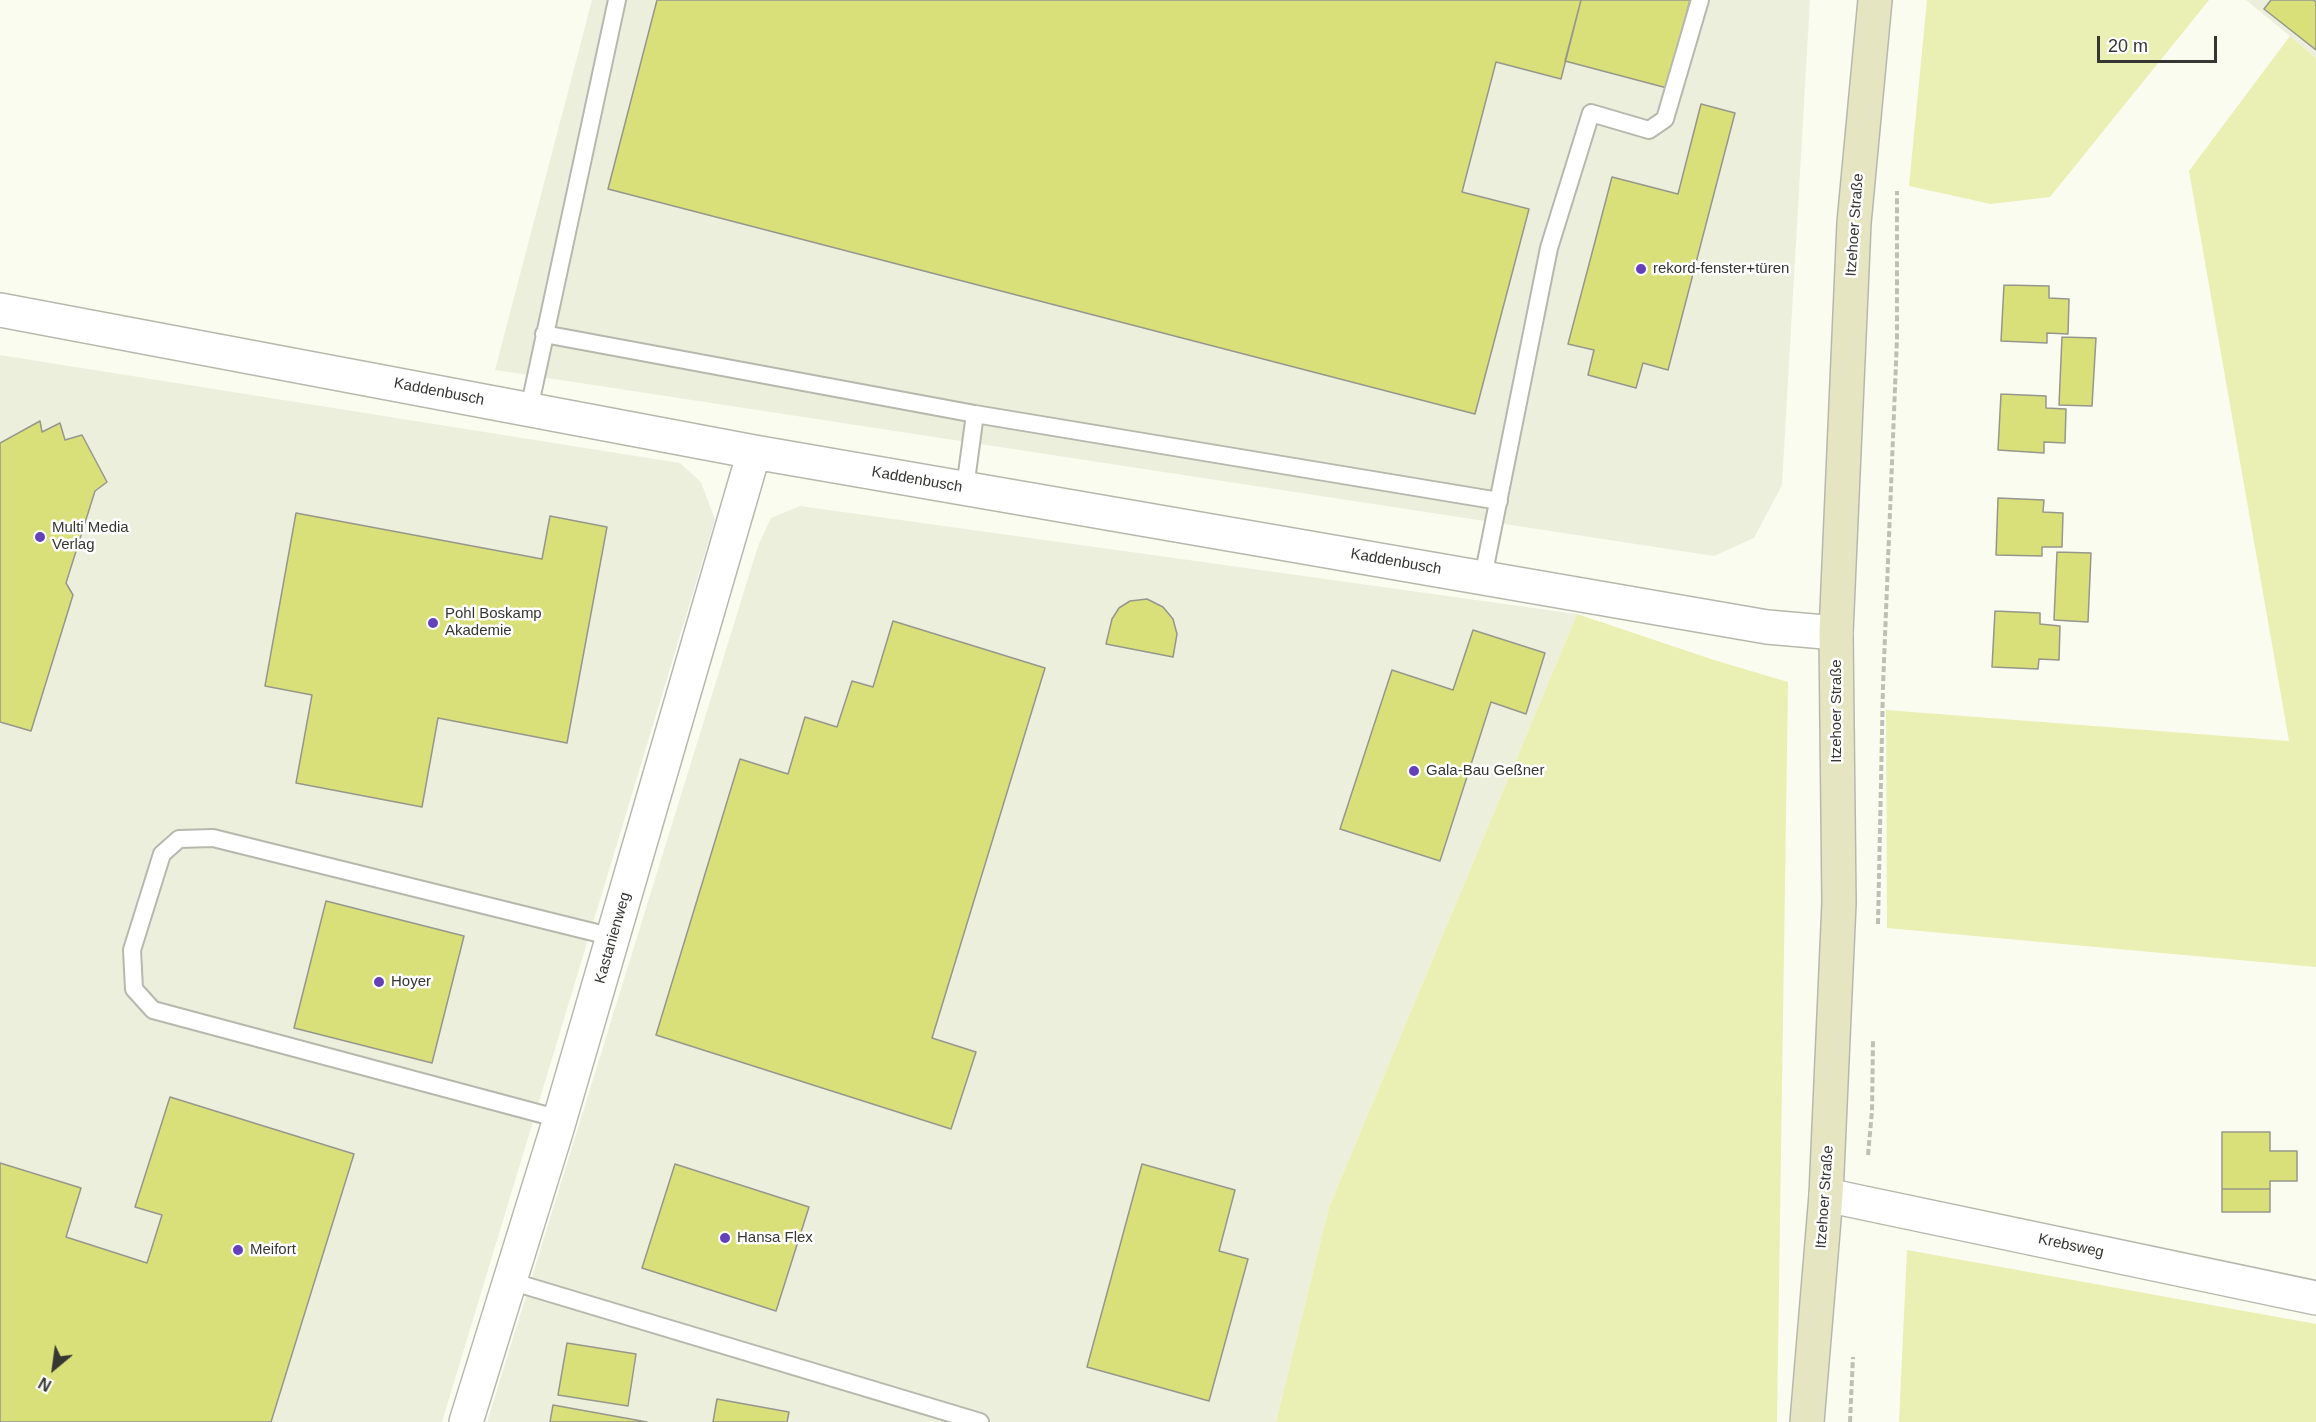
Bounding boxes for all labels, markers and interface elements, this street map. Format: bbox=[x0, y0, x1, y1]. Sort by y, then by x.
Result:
scale bar bbox=[2100, 24, 2220, 62]
text: 20 m bbox=[2108, 36, 2148, 56]
street label: Itzehoer Straße bbox=[1842, 173, 1868, 277]
place label: rekord-fenster+türen bbox=[1653, 260, 1789, 278]
marker: rekord-fenster+türen bbox=[1634, 262, 1648, 276]
street label: Kaddenbusch bbox=[392, 374, 486, 410]
street label: Kaddenbusch bbox=[870, 463, 964, 497]
place label: Multi Media Verlag bbox=[52, 519, 129, 554]
marker: Multi Media Verlag bbox=[33, 530, 47, 544]
street label: Kaddenbusch bbox=[1349, 545, 1443, 579]
place label: Pohl Boskamp Akademie bbox=[445, 605, 542, 640]
marker: Pohl Boskamp Akademie bbox=[426, 616, 440, 630]
street label: Itzehoer Straße bbox=[1828, 659, 1846, 763]
place label: Gala-Bau Geßner bbox=[1426, 762, 1544, 780]
marker: Gala-Bau Geßner bbox=[1407, 764, 1421, 778]
street label: Kastanienweg bbox=[591, 890, 635, 986]
place label: Hoyer bbox=[391, 973, 431, 991]
marker: Hoyer bbox=[372, 975, 386, 989]
street label: Itzehoer Straße bbox=[1812, 1145, 1838, 1249]
place label: Hansa Flex bbox=[737, 1229, 813, 1247]
street label: Krebsweg bbox=[2037, 1230, 2105, 1262]
marker: Hansa Flex bbox=[718, 1231, 732, 1245]
place label: Meifort bbox=[250, 1241, 296, 1259]
marker: Meifort bbox=[231, 1243, 245, 1257]
north arrow bbox=[24, 1338, 84, 1398]
text: N bbox=[36, 1374, 54, 1394]

